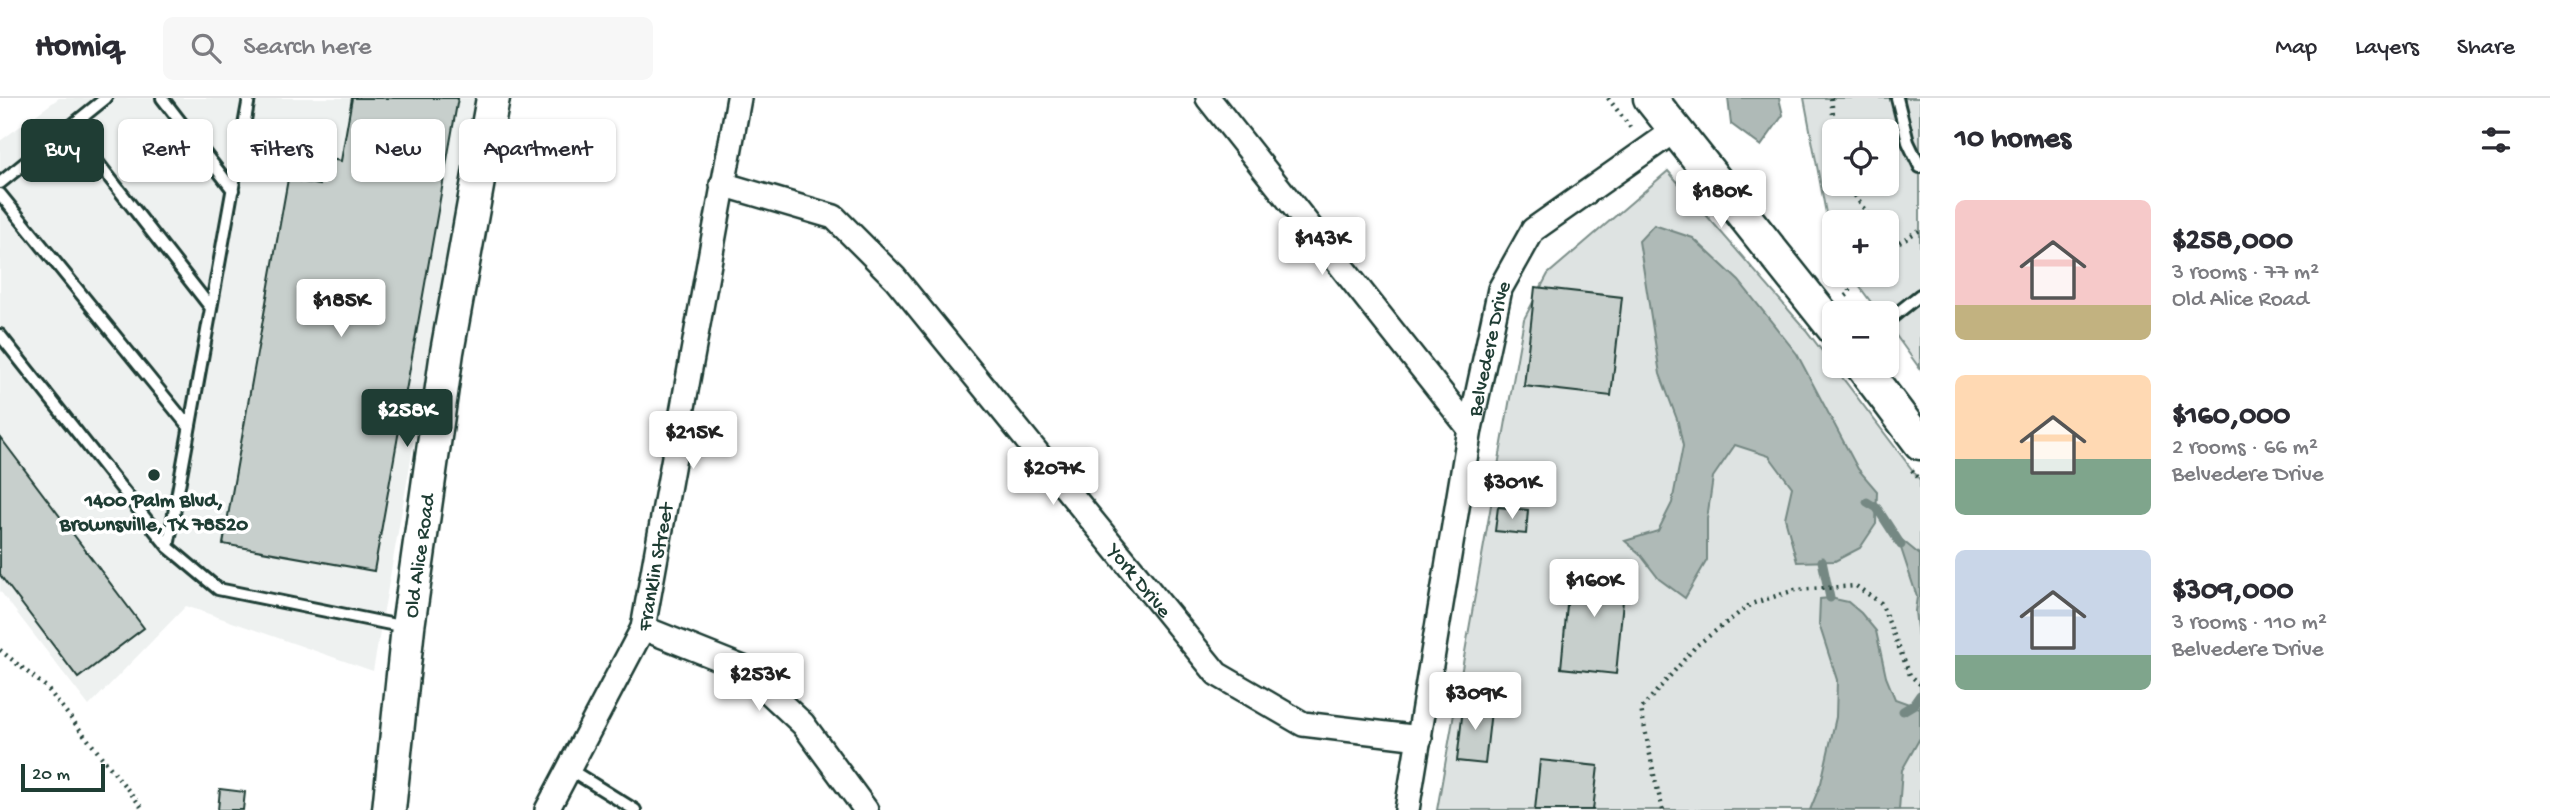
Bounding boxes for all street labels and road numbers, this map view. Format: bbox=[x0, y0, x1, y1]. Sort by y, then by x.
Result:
street label: Belvedere Drive bbox=[1464, 276, 1519, 420]
street label: Old Alice Road bbox=[400, 491, 443, 620]
street label: Franklin Street bbox=[634, 499, 682, 634]
street label: York Drive bbox=[1099, 538, 1176, 625]

